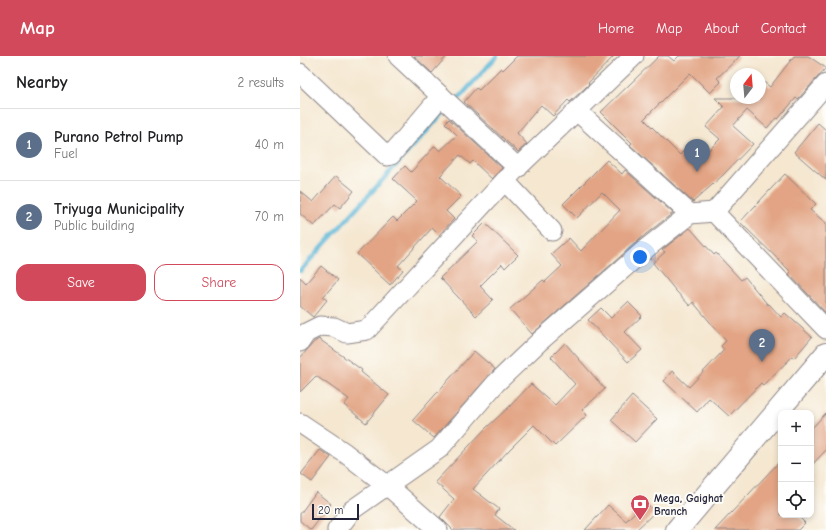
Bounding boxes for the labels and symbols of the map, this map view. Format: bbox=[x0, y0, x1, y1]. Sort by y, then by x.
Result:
north arrow bbox=[730, 68, 766, 104]
pin: 1 bbox=[684, 139, 710, 172]
your location bbox=[630, 247, 650, 267]
pin: 2 bbox=[749, 329, 775, 362]
place label: Mega, Gaighat Branch bbox=[654, 492, 723, 518]
bank icon: Mega, Gaighat Branch bbox=[629, 493, 651, 521]
scale bar bbox=[312, 502, 359, 521]

